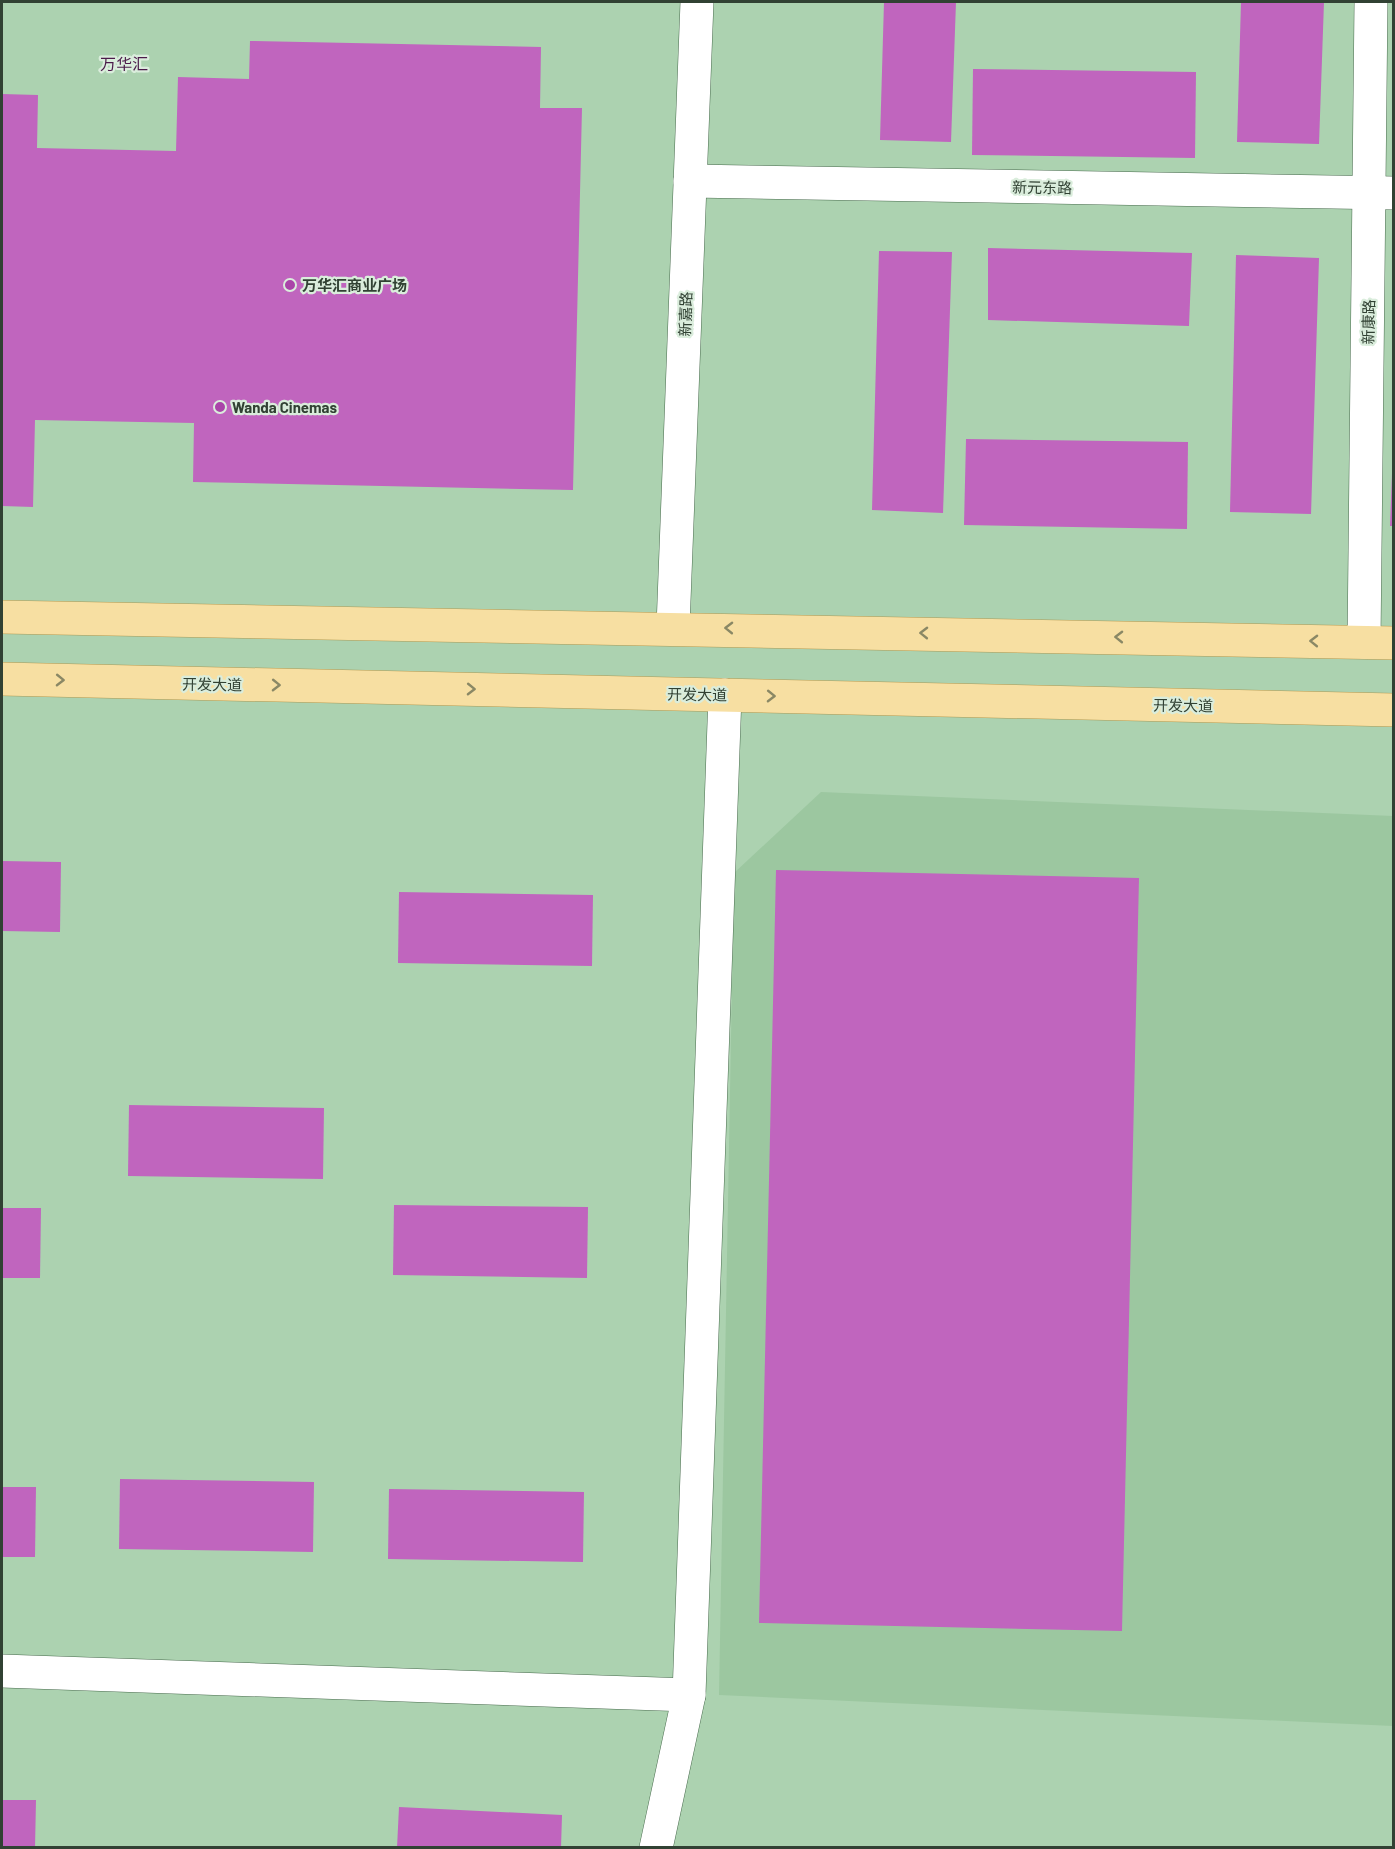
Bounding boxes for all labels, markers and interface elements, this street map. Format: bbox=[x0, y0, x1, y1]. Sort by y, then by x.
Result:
district label: 万华汇 bbox=[100, 54, 148, 73]
street label: 新元东路 bbox=[1012, 177, 1072, 197]
place label: 万华汇商业广场 bbox=[302, 276, 407, 294]
marker: 万华汇商业广场 bbox=[283, 278, 297, 292]
street label: 新嘉路 bbox=[675, 291, 695, 337]
street label: 新康路 bbox=[1359, 299, 1377, 345]
place label: Wanda Cinemas bbox=[232, 398, 337, 416]
marker: Wanda Cinemas bbox=[213, 400, 227, 414]
one-way arrow bbox=[725, 622, 734, 635]
one-way arrow bbox=[920, 626, 929, 639]
one-way arrow bbox=[1115, 631, 1124, 643]
one-way arrow bbox=[1310, 635, 1319, 647]
one-way arrow bbox=[55, 674, 64, 686]
street label: 开发大道 bbox=[182, 674, 242, 694]
one-way arrow bbox=[271, 679, 280, 691]
one-way arrow bbox=[466, 683, 475, 696]
street label: 开发大道 bbox=[667, 684, 727, 704]
one-way arrow bbox=[766, 690, 775, 702]
street label: 开发大道 bbox=[1153, 695, 1213, 715]

